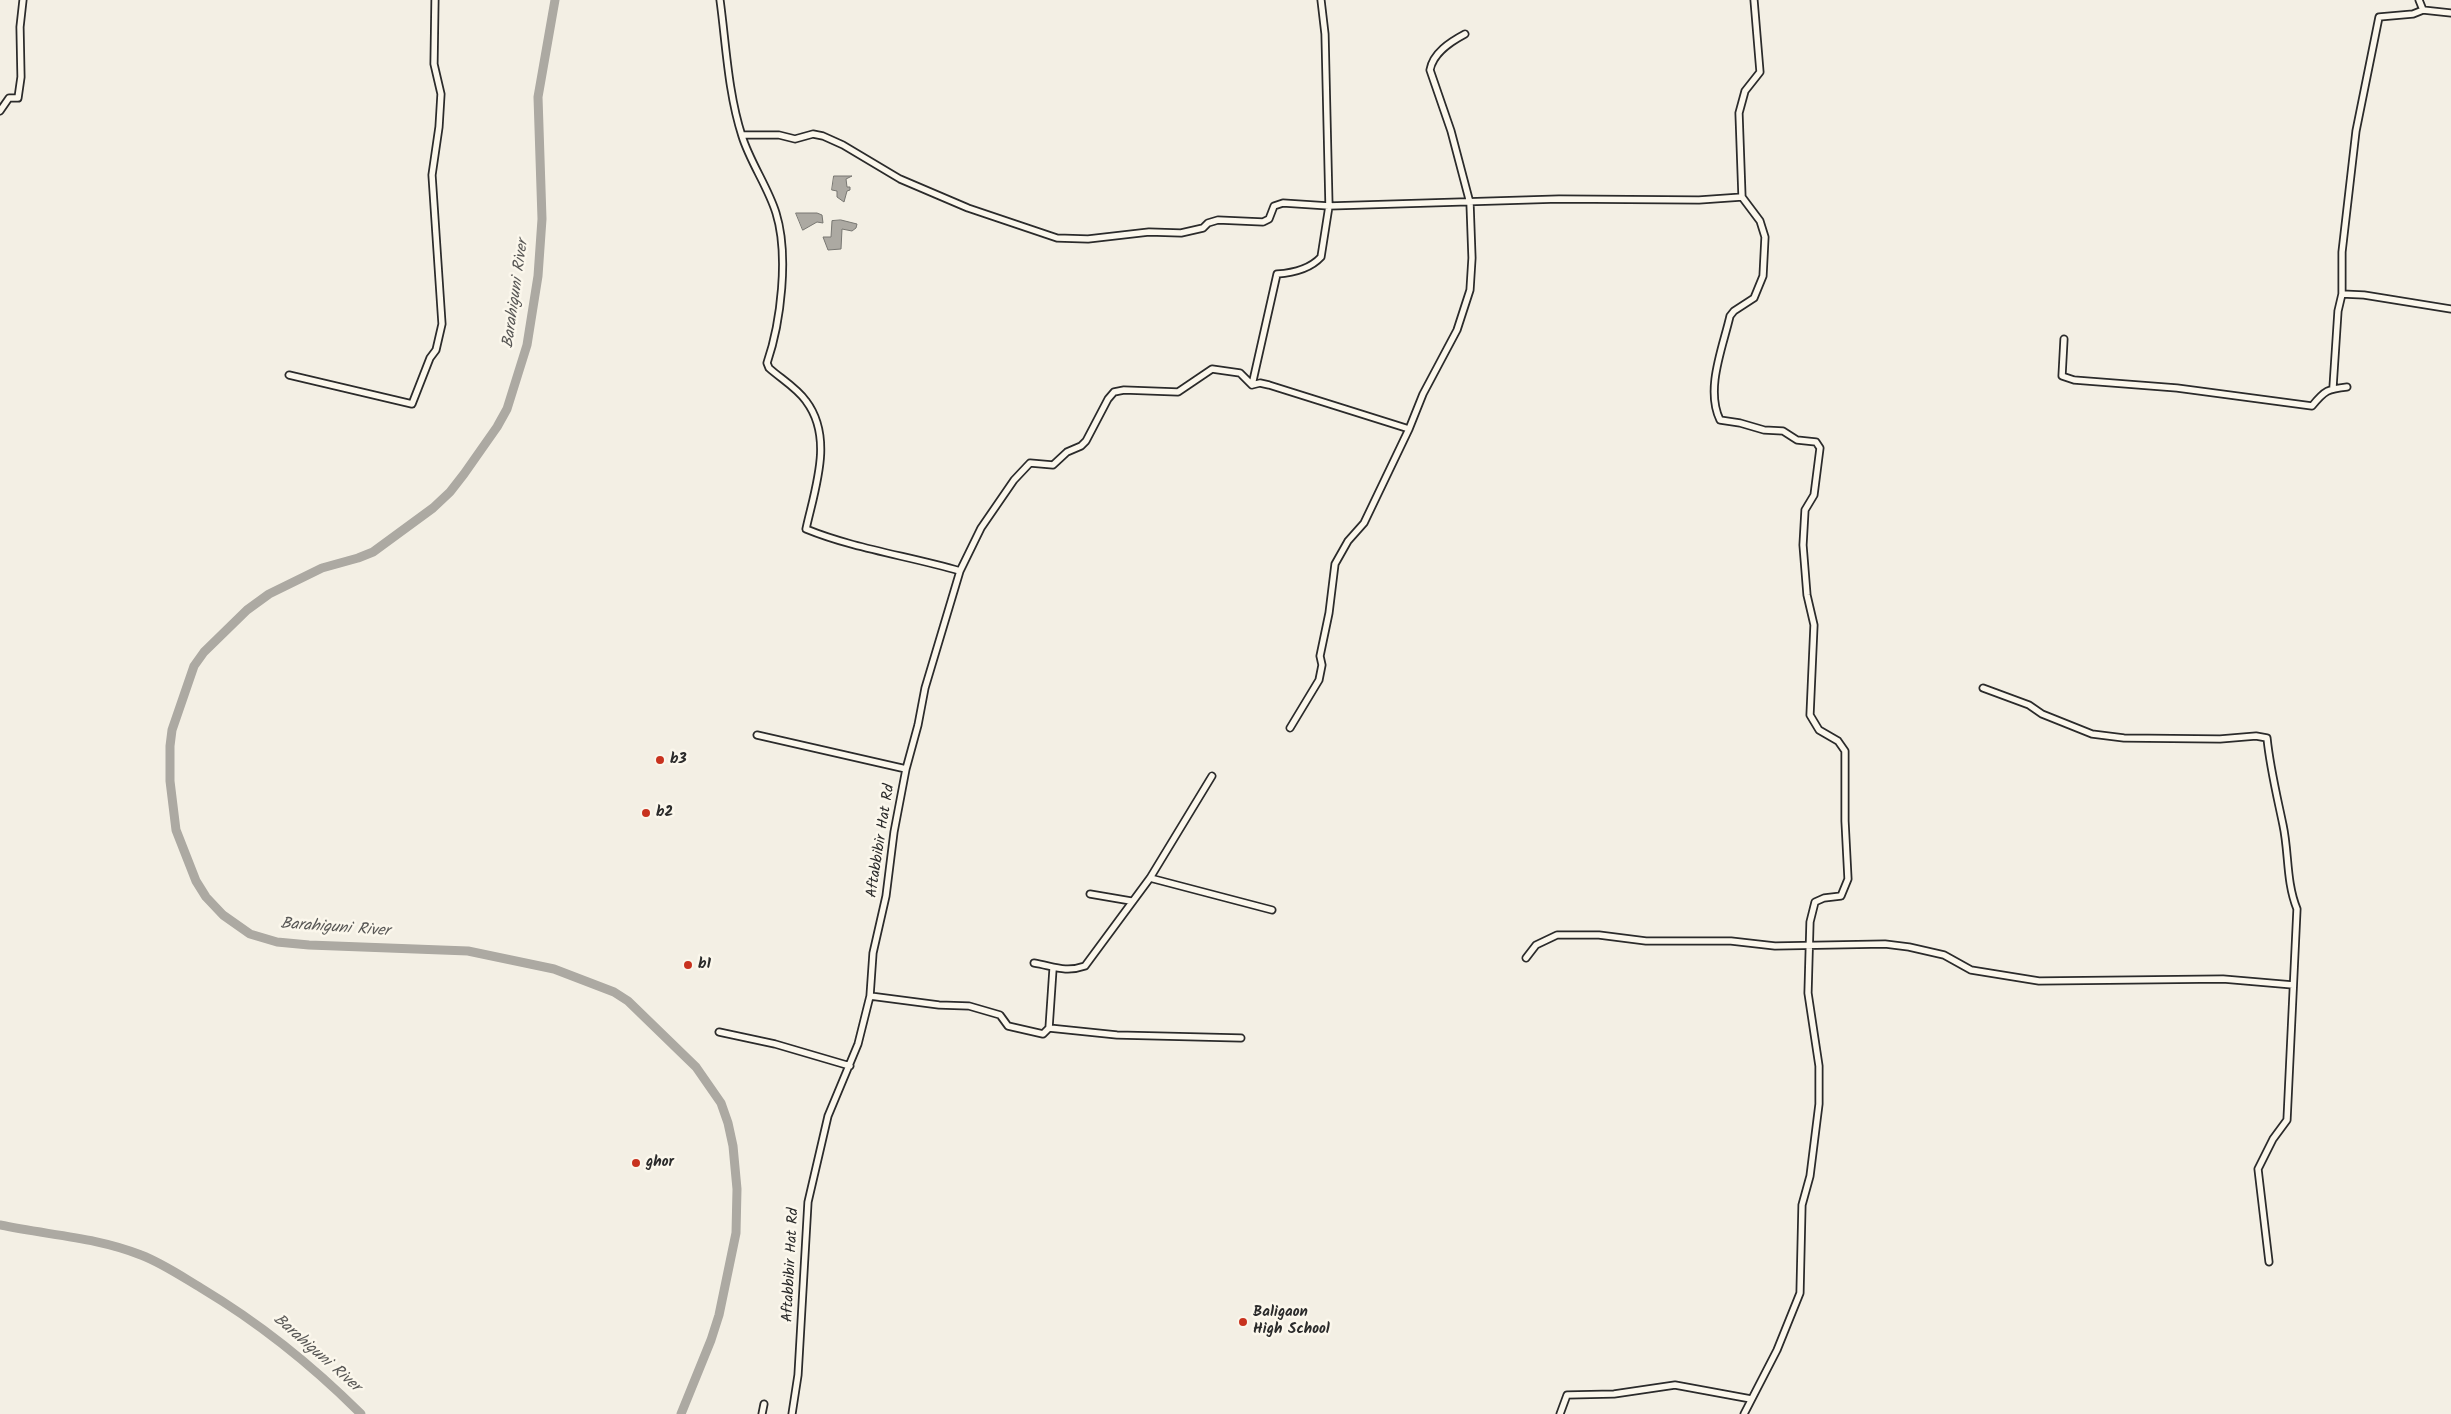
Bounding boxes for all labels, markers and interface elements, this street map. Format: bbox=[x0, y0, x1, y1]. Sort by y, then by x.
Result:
water label: Barahiguni River bbox=[500, 239, 534, 349]
place label: b3 bbox=[670, 751, 687, 769]
marker: b3 bbox=[654, 754, 666, 766]
street label: Aftabbibir Hat Rd bbox=[864, 783, 900, 899]
place label: b2 bbox=[656, 804, 673, 822]
marker: b2 bbox=[640, 807, 652, 819]
water label: Barahiguni River bbox=[280, 916, 390, 942]
place label: b1 bbox=[698, 956, 711, 974]
marker: b1 bbox=[682, 959, 694, 971]
place label: ghor bbox=[646, 1154, 674, 1172]
marker: ghor bbox=[630, 1157, 642, 1169]
street label: Aftabbibir Hat Rd bbox=[780, 1207, 804, 1323]
place label: Baligaon High School bbox=[1253, 1304, 1330, 1339]
water label: Barahiguni River bbox=[268, 1311, 364, 1397]
marker: Baligaon High School bbox=[1237, 1316, 1249, 1328]

